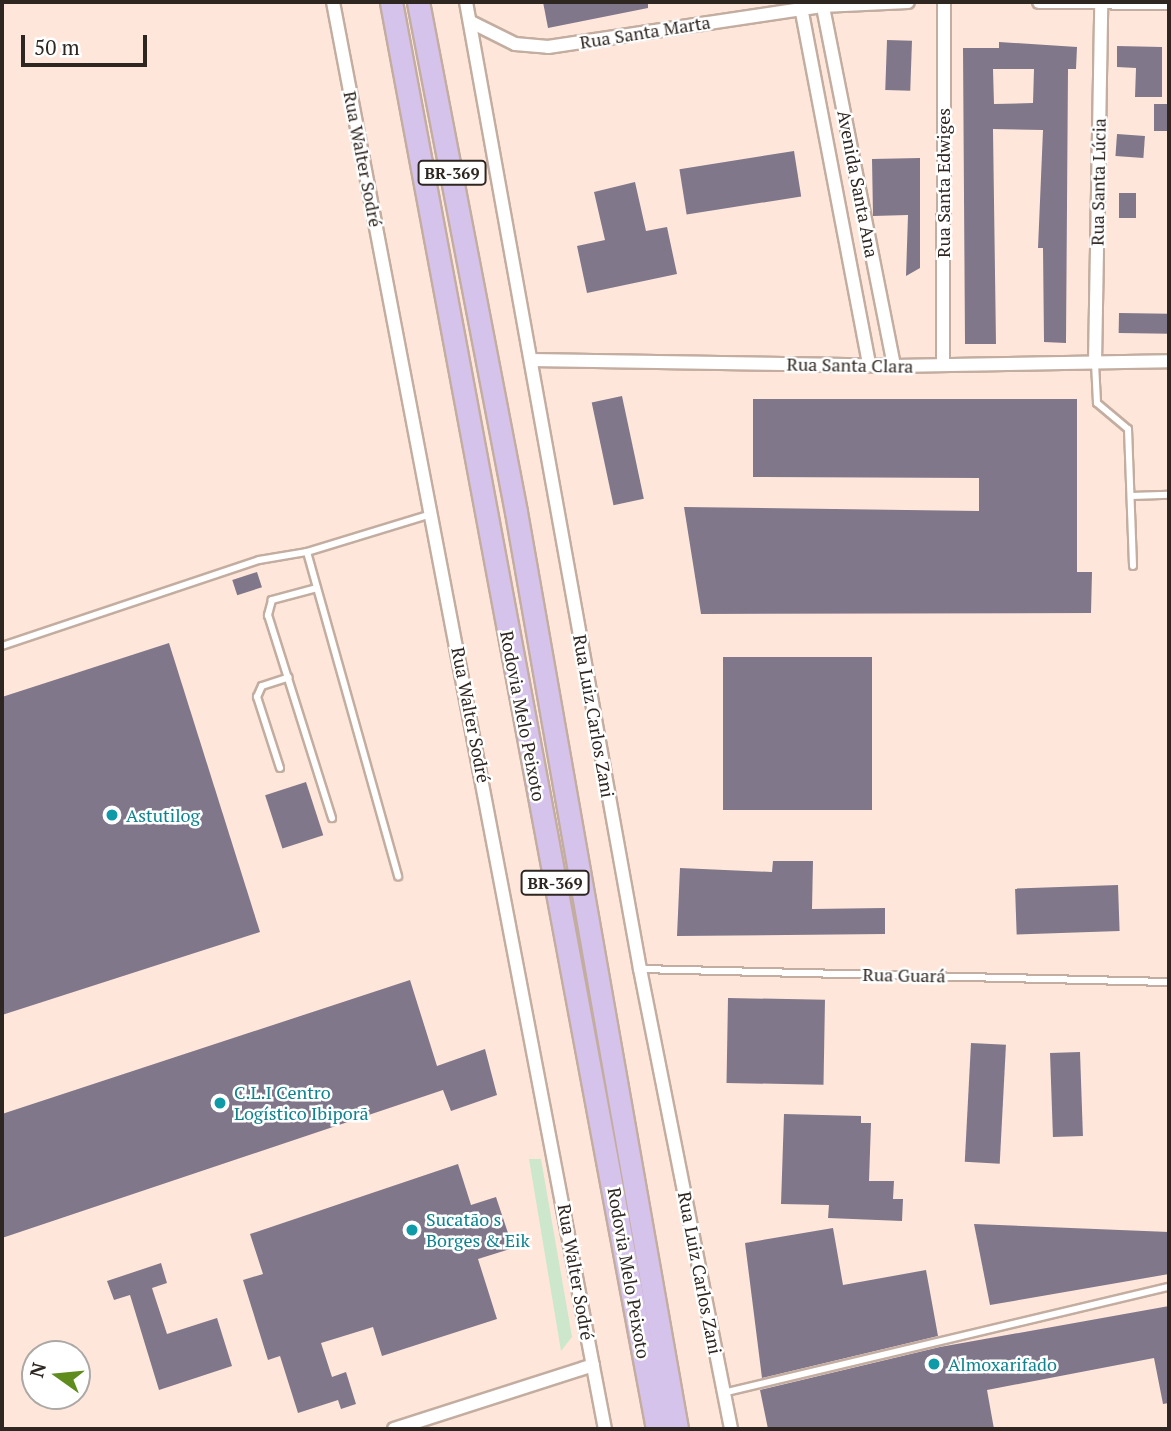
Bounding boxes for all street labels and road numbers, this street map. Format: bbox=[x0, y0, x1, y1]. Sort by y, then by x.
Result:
street label: Rua Santa Marta bbox=[578, 11, 712, 53]
street label: Rua Walter Sodré bbox=[339, 89, 387, 229]
street label: Avenida Santa Ana bbox=[833, 108, 883, 260]
street label: Rua Santa Edwiges bbox=[932, 108, 954, 258]
street label: Rua Santa Lúcia bbox=[1086, 118, 1110, 246]
road number: BR-369 bbox=[417, 160, 487, 186]
street label: Rua Santa Clara bbox=[786, 353, 914, 377]
street label: Rodovia Melo Peixoto bbox=[496, 629, 550, 803]
street label: Rua Luiz Carlos Zani bbox=[569, 633, 619, 799]
street label: Rua Walter Sodré bbox=[447, 645, 495, 785]
road number: BR-369 bbox=[520, 870, 590, 896]
street label: Rua Guará bbox=[862, 963, 946, 987]
street label: Rodovia Melo Peixoto bbox=[603, 1186, 655, 1360]
street label: Rua Luiz Carlos Zani bbox=[674, 1190, 726, 1356]
street label: Rua Walter Sodré bbox=[553, 1202, 599, 1342]

